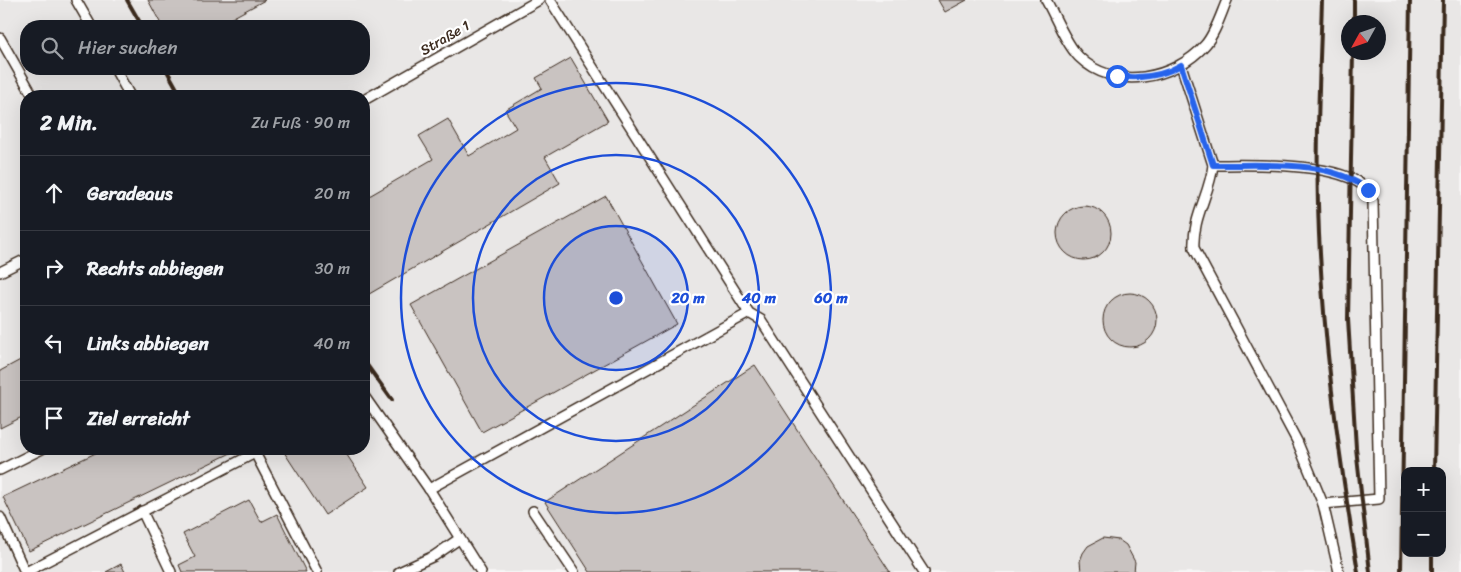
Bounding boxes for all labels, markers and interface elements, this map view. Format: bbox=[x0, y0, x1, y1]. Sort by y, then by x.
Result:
street label: Straße 1 bbox=[415, 14, 475, 62]
north arrow bbox=[1341, 15, 1386, 60]
search box bbox=[20, 20, 370, 75]
text: Hier suchen bbox=[78, 31, 178, 64]
icon: search bbox=[38, 34, 66, 62]
route start bbox=[1106, 65, 1129, 88]
text: 2 Min. bbox=[40, 104, 98, 142]
text: Zu Fuß · 90 m bbox=[251, 108, 350, 137]
text: Geradeaus bbox=[87, 177, 173, 210]
icon: ahead bbox=[40, 179, 68, 207]
text: 20 m bbox=[314, 179, 350, 208]
route end bbox=[1357, 179, 1380, 202]
text: Rechts abbiegen bbox=[87, 252, 224, 285]
icon: right bbox=[40, 254, 68, 282]
text: 30 m bbox=[315, 254, 350, 283]
text: 20 m bbox=[670, 285, 705, 311]
text: 40 m bbox=[741, 285, 777, 311]
text: 60 m bbox=[813, 285, 848, 311]
centre of rings bbox=[607, 289, 625, 307]
text: Links abbiegen bbox=[87, 327, 209, 360]
icon: left bbox=[40, 329, 68, 357]
text: 40 m bbox=[313, 329, 350, 358]
text: Ziel erreicht bbox=[87, 402, 190, 435]
icon: arrive bbox=[40, 404, 68, 432]
map controls bbox=[1401, 467, 1446, 557]
button: + bbox=[1401, 467, 1446, 512]
button: − bbox=[1401, 512, 1446, 557]

